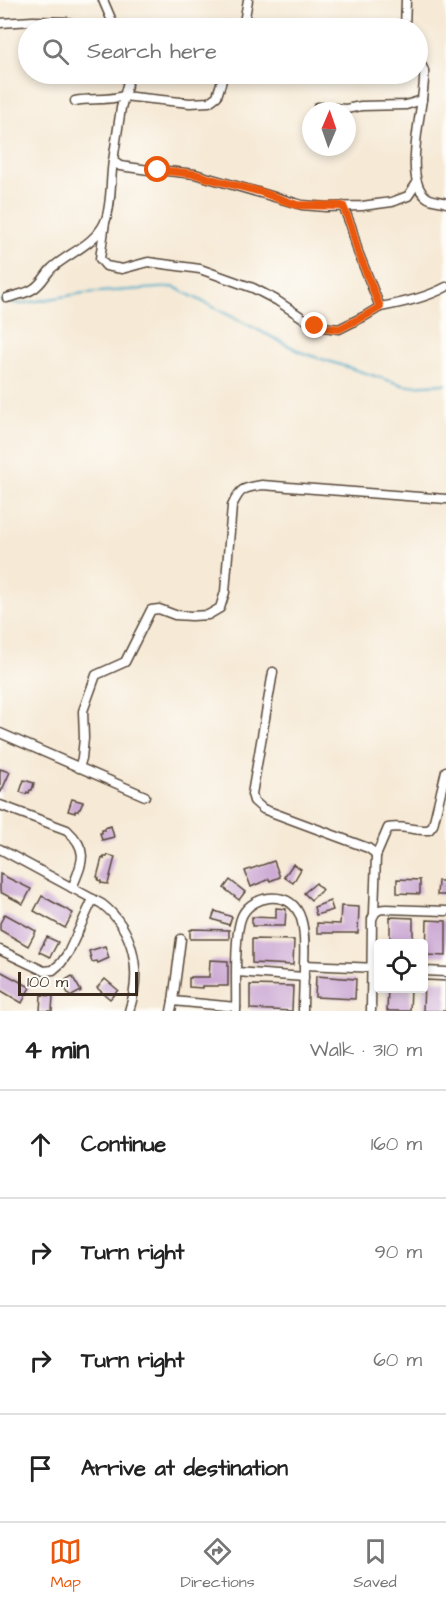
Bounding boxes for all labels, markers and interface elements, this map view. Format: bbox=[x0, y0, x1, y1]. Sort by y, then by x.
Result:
search box bbox=[18, 18, 428, 84]
icon: search bbox=[39, 35, 72, 68]
text: Search here bbox=[87, 36, 217, 67]
north arrow bbox=[302, 102, 356, 156]
route start bbox=[144, 156, 170, 182]
route end bbox=[301, 312, 327, 338]
map controls bbox=[374, 939, 428, 993]
button: locate bbox=[374, 939, 428, 993]
scale bar bbox=[18, 969, 138, 996]
text: 100 m bbox=[27, 971, 68, 993]
text: 4 min bbox=[24, 1032, 89, 1068]
text: Walk · 310 m bbox=[310, 1036, 422, 1064]
icon: ahead bbox=[24, 1128, 57, 1161]
text: Continue bbox=[81, 1129, 166, 1160]
text: 160 m bbox=[371, 1130, 422, 1158]
icon: right bbox=[24, 1236, 57, 1269]
text: Turn right bbox=[81, 1237, 184, 1268]
text: 90 m bbox=[374, 1238, 422, 1266]
icon: right bbox=[24, 1344, 57, 1377]
text: Turn right bbox=[81, 1345, 184, 1376]
text: 60 m bbox=[373, 1346, 422, 1374]
icon: arrive bbox=[24, 1452, 57, 1485]
text: Arrive at destination bbox=[81, 1453, 288, 1484]
tab: Map bbox=[49, 1535, 82, 1593]
tab: Directions bbox=[181, 1535, 255, 1593]
tab: Saved bbox=[353, 1535, 397, 1593]

